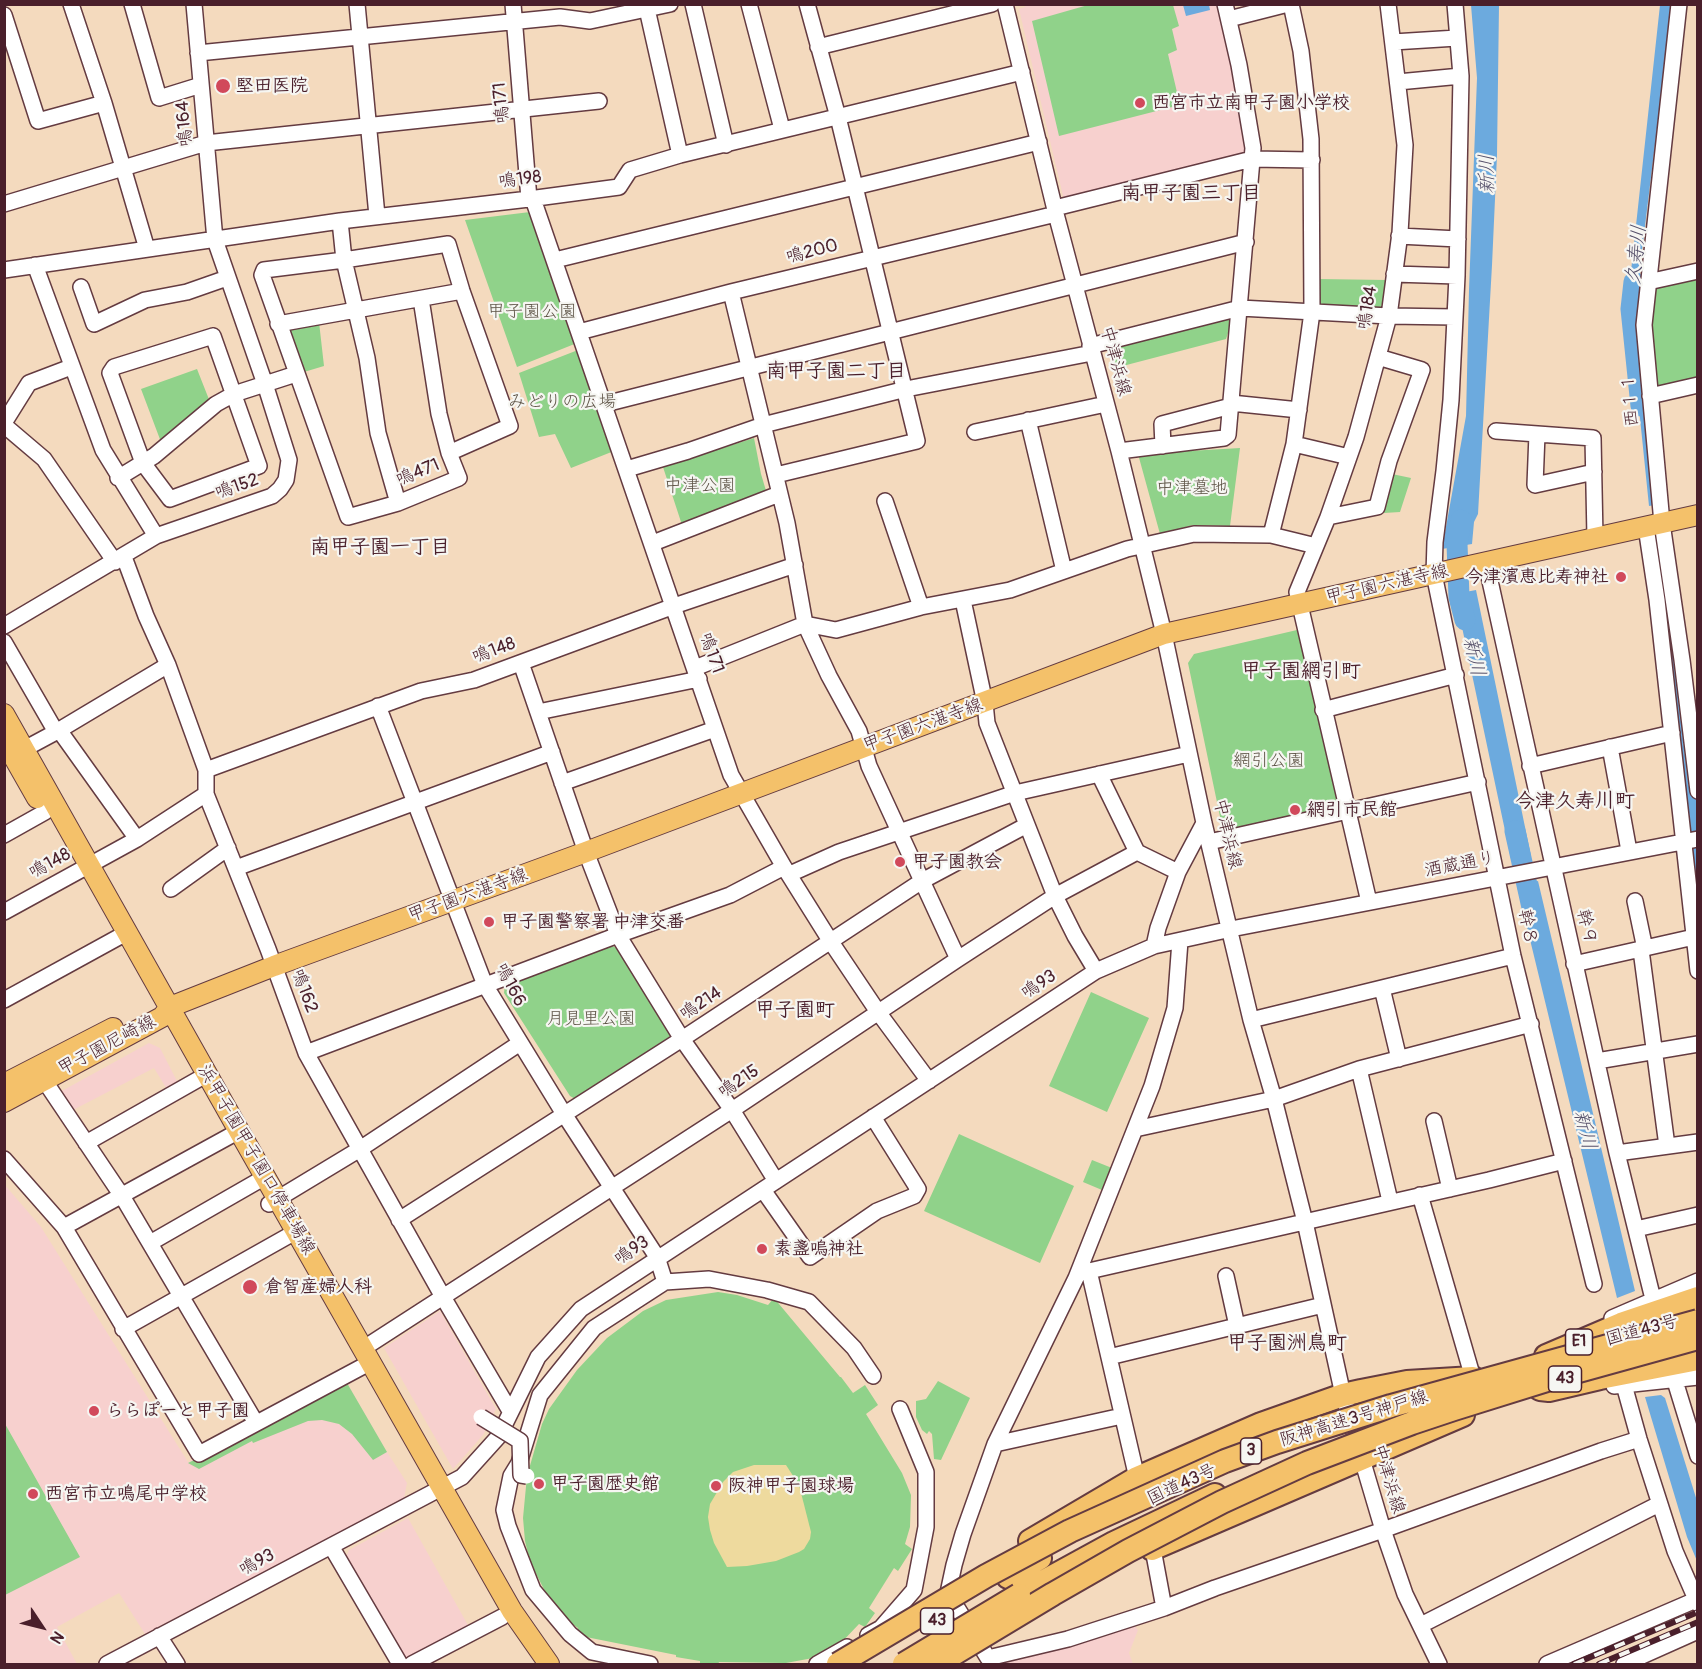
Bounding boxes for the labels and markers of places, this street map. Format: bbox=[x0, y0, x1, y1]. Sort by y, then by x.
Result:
place label: 堅田医院 bbox=[236, 75, 308, 97]
marker: 堅田医院 bbox=[214, 77, 232, 95]
place label: 西宮市立南甲子園小学校 bbox=[1152, 92, 1350, 114]
marker: 西宮市立南甲子園小学校 bbox=[1133, 96, 1147, 110]
place label: 今津濱恵比寿神社 bbox=[1465, 566, 1609, 588]
marker: 今津濱恵比寿神社 bbox=[1614, 570, 1628, 584]
place label: 網引市民館 bbox=[1307, 799, 1397, 821]
marker: 網引市民館 bbox=[1288, 803, 1302, 817]
place label: 甲子園教会 bbox=[912, 851, 1002, 873]
marker: 甲子園教会 bbox=[893, 855, 907, 869]
place label: 甲子園警察署 中津交番 bbox=[501, 911, 685, 933]
marker: 甲子園警察署 中津交番 bbox=[482, 915, 496, 929]
place label: 素盞嗚神社 bbox=[774, 1238, 864, 1260]
marker: 素盞嗚神社 bbox=[755, 1242, 769, 1256]
place label: 倉智産婦人科 bbox=[264, 1276, 372, 1298]
marker: 倉智産婦人科 bbox=[241, 1278, 259, 1296]
place label: ららぽーと甲子園 bbox=[106, 1400, 250, 1422]
marker: ららぽーと甲子園 bbox=[87, 1404, 101, 1418]
place label: 甲子園歴史館 bbox=[551, 1473, 659, 1495]
place label: 阪神甲子園球場 bbox=[728, 1475, 854, 1497]
marker: 甲子園歴史館 bbox=[532, 1477, 546, 1491]
marker: 阪神甲子園球場 bbox=[709, 1479, 723, 1493]
place label: 西宮市立鳴尾中学校 bbox=[45, 1483, 207, 1505]
marker: 西宮市立鳴尾中学校 bbox=[26, 1487, 40, 1501]

